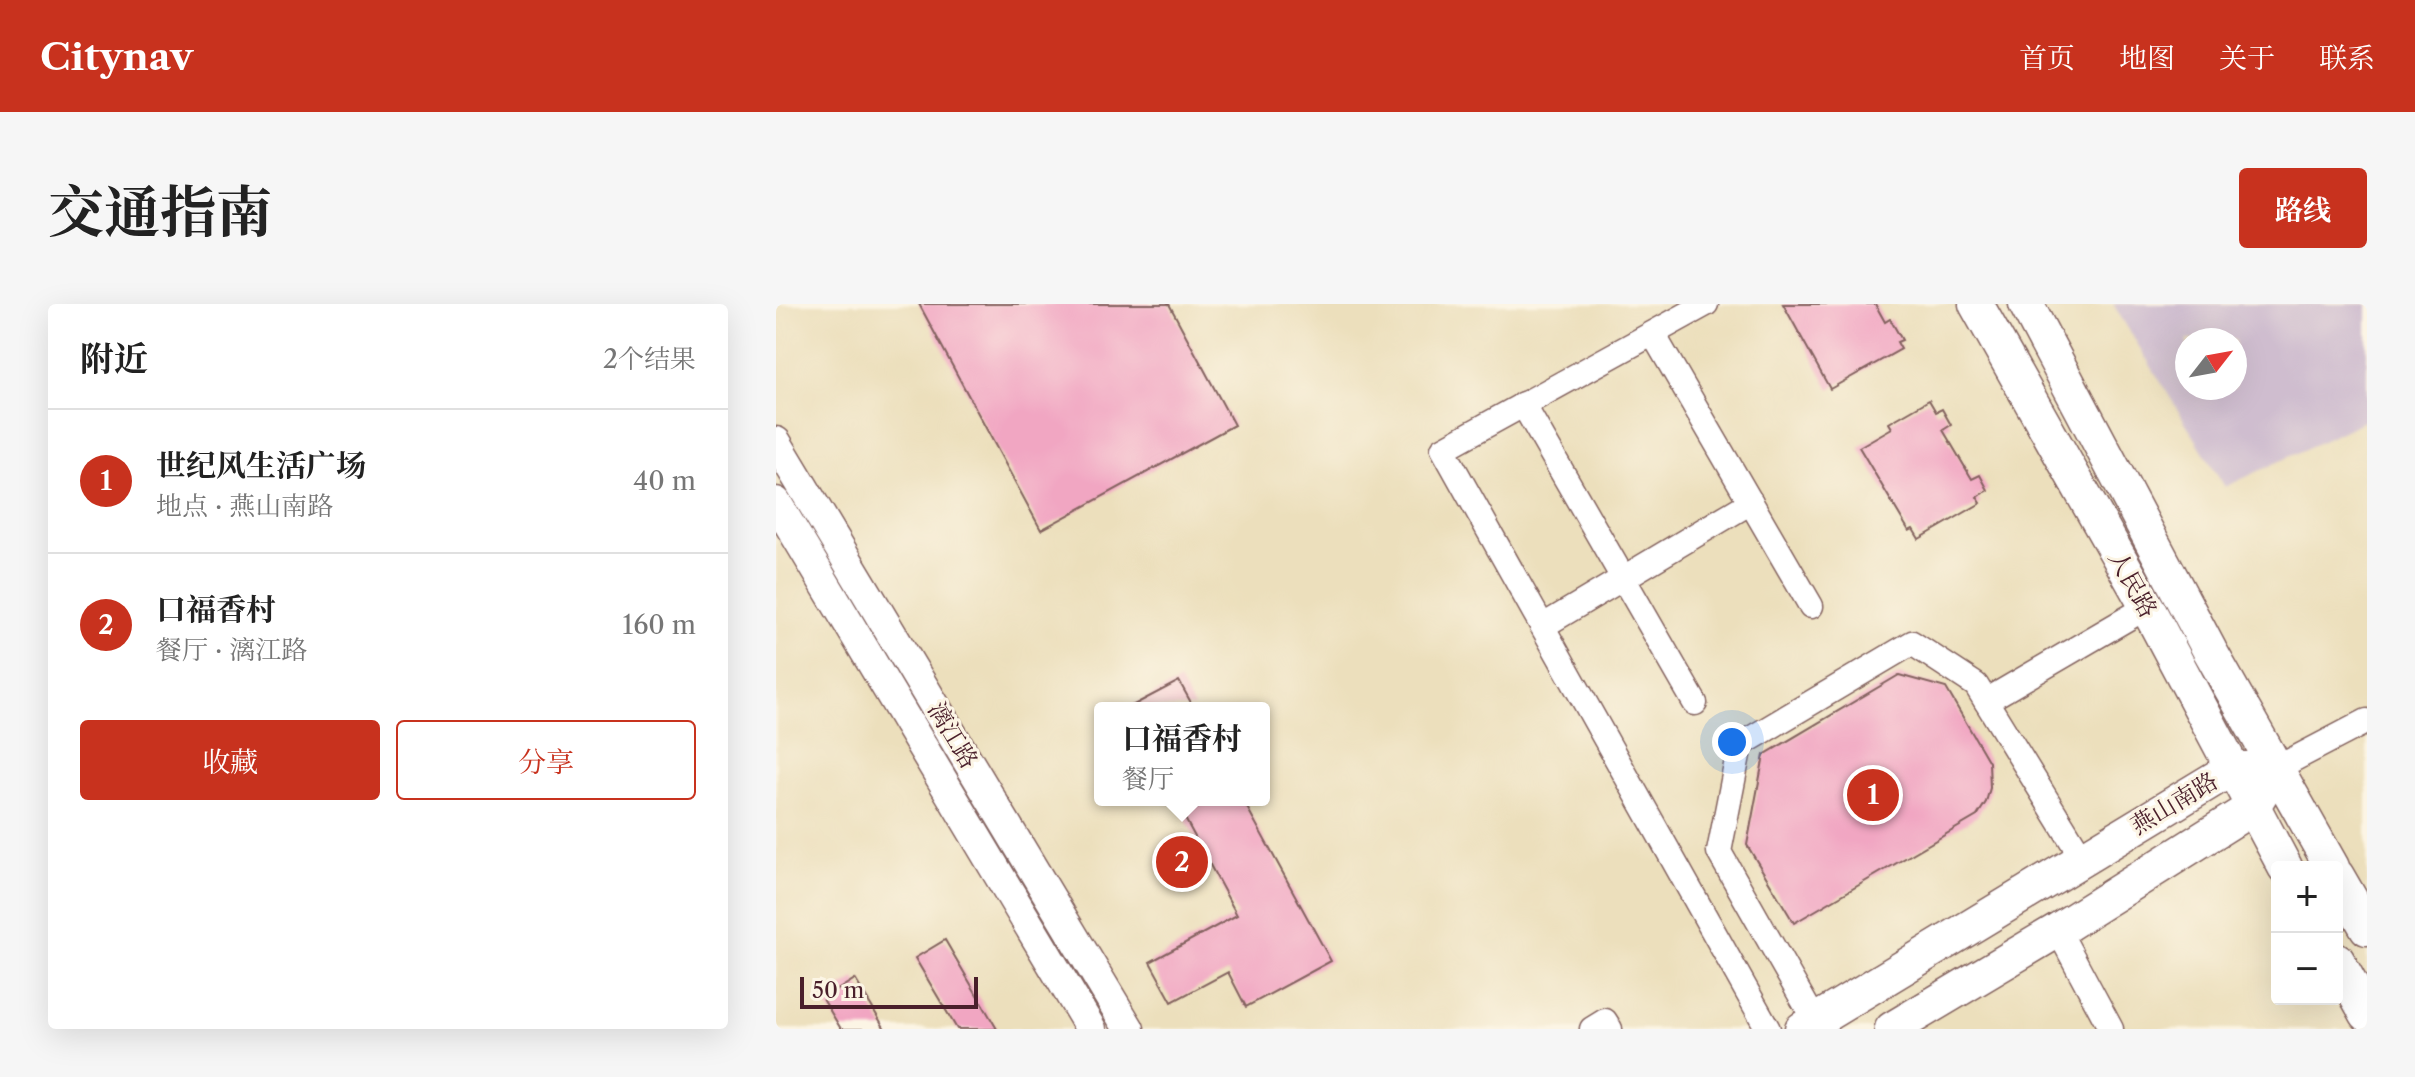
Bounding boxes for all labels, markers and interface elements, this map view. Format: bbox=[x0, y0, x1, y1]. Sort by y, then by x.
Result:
text: Citynav bbox=[40, 33, 193, 80]
text: 首页 bbox=[2019, 41, 2075, 75]
text: 地图 bbox=[2119, 41, 2175, 75]
text: 关于 bbox=[2219, 41, 2275, 75]
text: 联系 bbox=[2319, 41, 2375, 75]
button: 路线 bbox=[2239, 168, 2367, 248]
text: 交通指南 bbox=[48, 178, 272, 247]
north arrow bbox=[2175, 328, 2247, 400]
text: 附近 bbox=[80, 338, 148, 380]
text: 2个结果 bbox=[603, 343, 696, 375]
text: 世纪风生活广场 bbox=[156, 447, 366, 484]
text: 1 bbox=[100, 465, 112, 497]
text: 40 m bbox=[633, 465, 696, 497]
text: 地点 · 燕山南路 bbox=[156, 490, 333, 522]
street label: 人民路 bbox=[2103, 545, 2163, 623]
text: 口福香村 bbox=[156, 591, 276, 628]
text: 2 bbox=[98, 609, 114, 641]
text: 160 m bbox=[622, 609, 696, 641]
text: 餐厅 · 漓江路 bbox=[156, 634, 307, 666]
street label: 漓江路 bbox=[922, 697, 984, 773]
popup bbox=[1094, 702, 1270, 806]
button: 收藏 bbox=[80, 720, 380, 800]
button: 分享 bbox=[396, 720, 696, 800]
text: 口福香村 bbox=[1122, 720, 1242, 757]
your location bbox=[1712, 722, 1752, 762]
text: 餐厅 bbox=[1122, 763, 1174, 795]
pin: 1 bbox=[1847, 765, 1899, 825]
street label: 燕山南路 bbox=[2125, 766, 2223, 840]
pin: 2 bbox=[1156, 832, 1208, 892]
map controls bbox=[2271, 861, 2343, 1005]
button: + bbox=[2271, 861, 2343, 933]
button: − bbox=[2271, 933, 2343, 1005]
scale bar bbox=[800, 973, 978, 1009]
text: 50 m bbox=[812, 977, 864, 1004]

